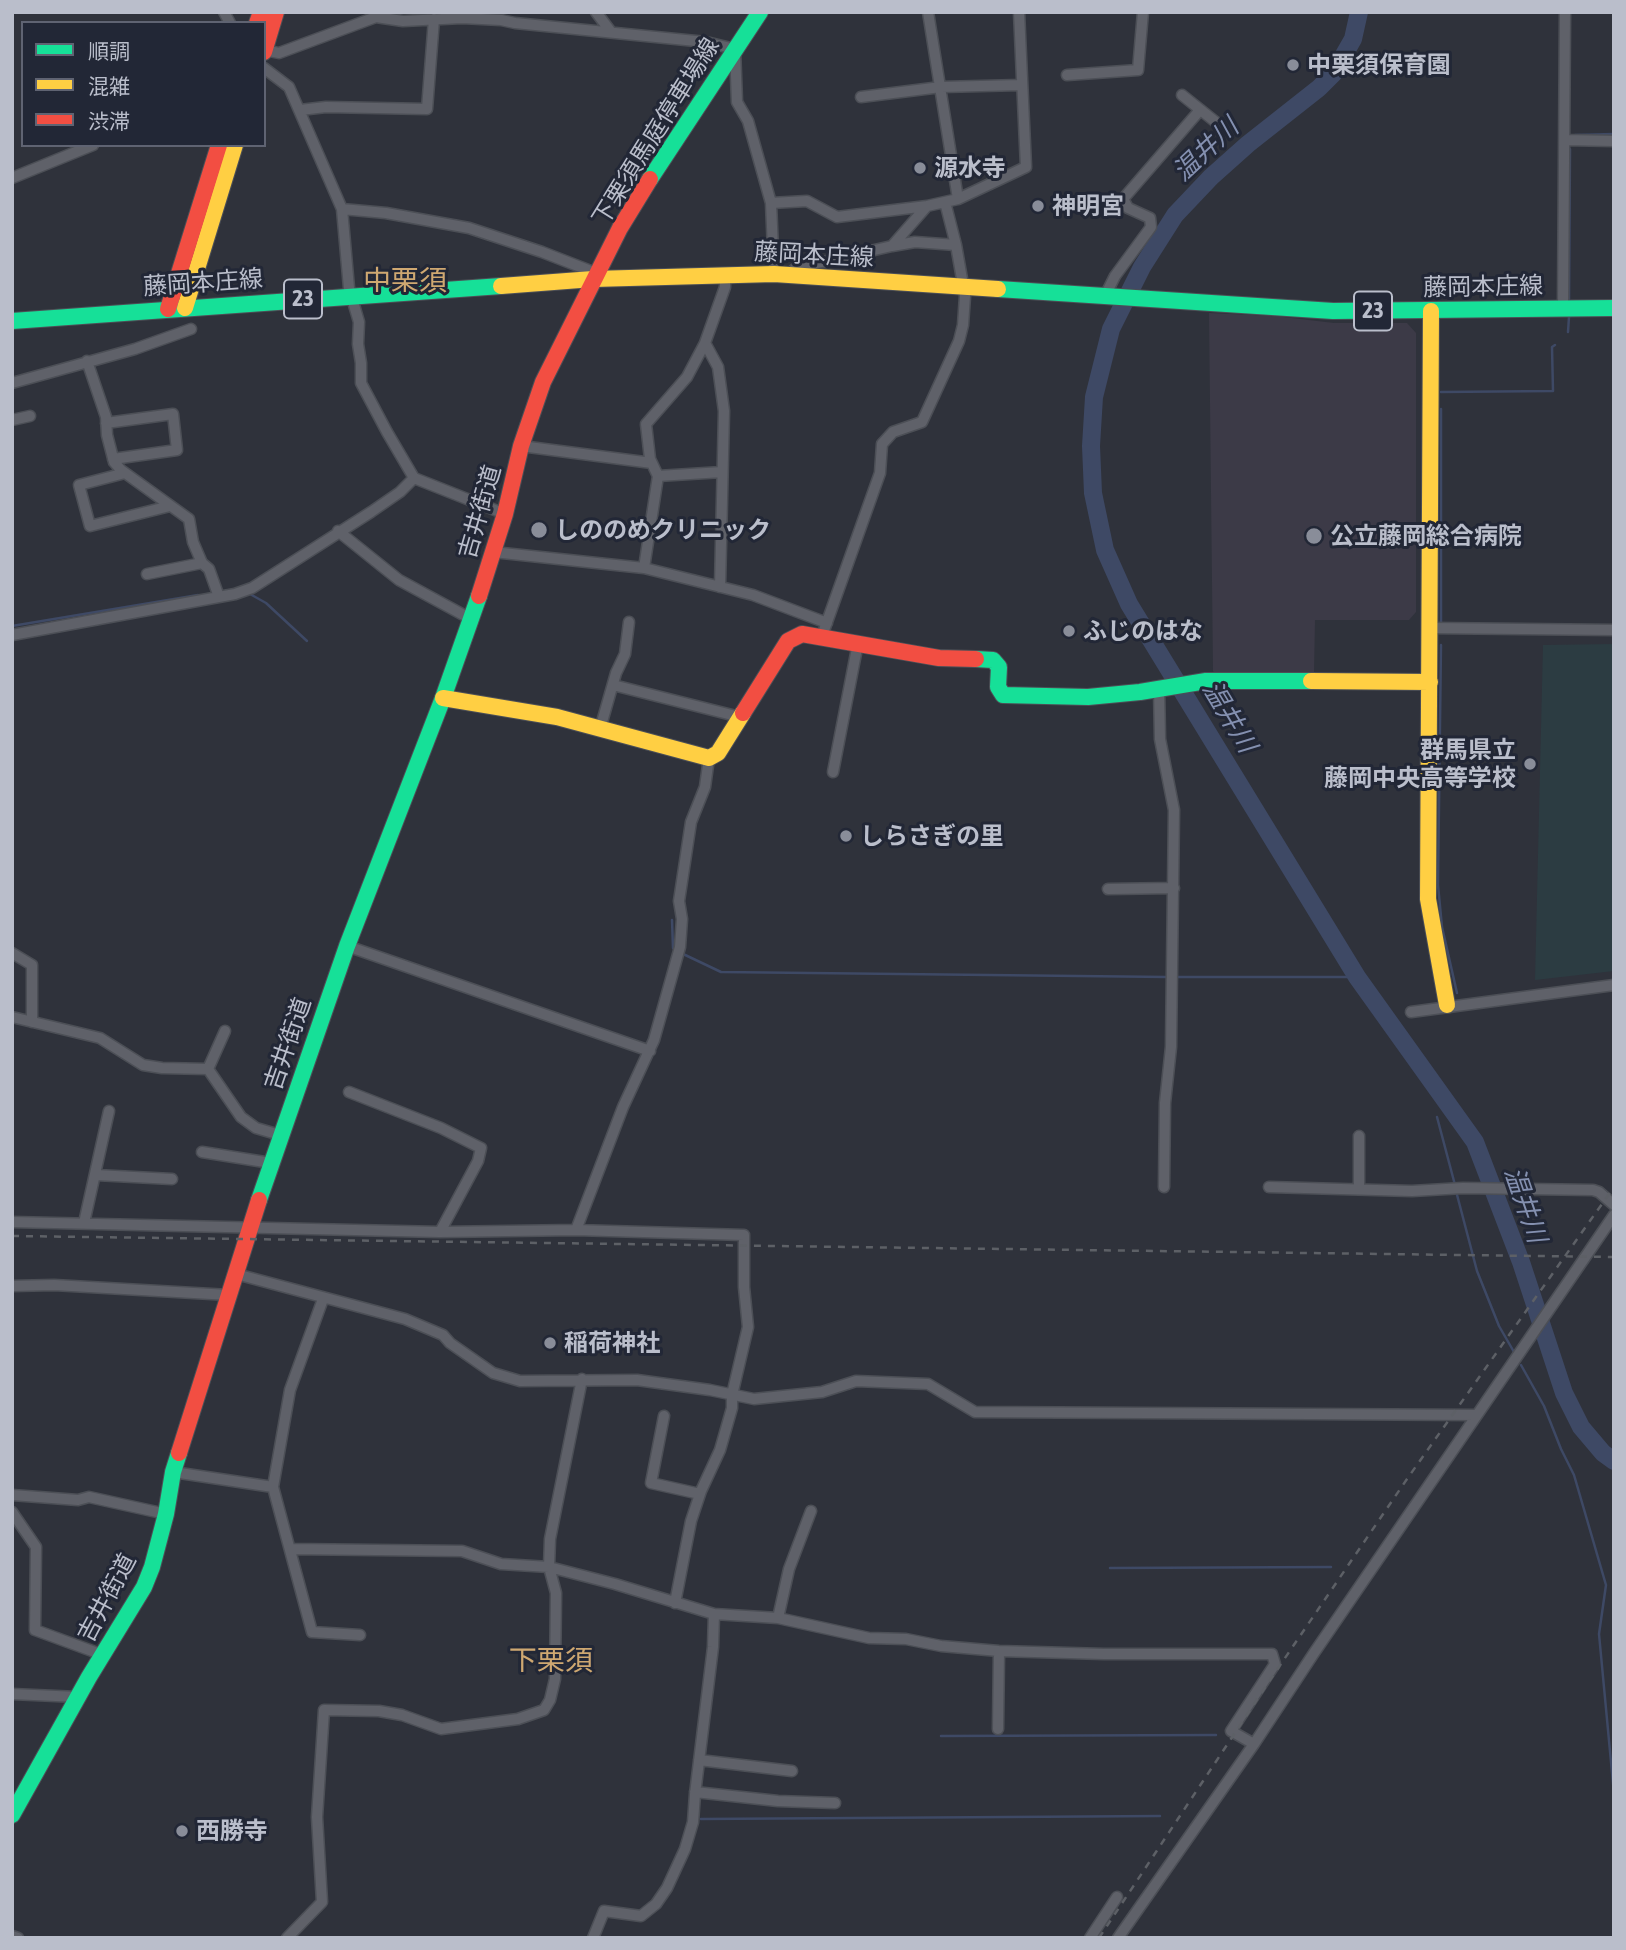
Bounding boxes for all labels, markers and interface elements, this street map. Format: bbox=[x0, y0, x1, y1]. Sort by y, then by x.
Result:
legend bbox=[21, 21, 266, 147]
street label: 下栗須馬庭停車場線 bbox=[587, 33, 725, 231]
text: 順調 bbox=[88, 39, 130, 63]
place label: 中栗須保育園 bbox=[1307, 51, 1451, 79]
marker: 中栗須保育園 bbox=[1285, 57, 1301, 73]
text: 混雑 bbox=[88, 74, 130, 98]
text: 渋滞 bbox=[88, 109, 130, 133]
water label: 温井川 bbox=[1167, 112, 1245, 188]
place label: 源水寺 bbox=[934, 154, 1006, 182]
marker: 源水寺 bbox=[912, 160, 928, 176]
place label: 神明宮 bbox=[1052, 192, 1124, 220]
marker: 神明宮 bbox=[1030, 198, 1046, 214]
street label: 藤岡本庄線 bbox=[753, 237, 875, 273]
street label: 藤岡本庄線 bbox=[142, 264, 264, 302]
district label: 中栗須 bbox=[363, 264, 447, 298]
street label: 藤岡本庄線 bbox=[1423, 272, 1543, 302]
road number: 23 bbox=[284, 280, 322, 318]
road number: 23 bbox=[1354, 292, 1392, 330]
street label: 吉井街道 bbox=[453, 462, 507, 562]
place label: しののめクリニック bbox=[555, 516, 771, 544]
marker: しののめクリニック bbox=[529, 520, 549, 540]
place label: 公立藤岡総合病院 bbox=[1330, 522, 1522, 550]
marker: 公立藤岡総合病院 bbox=[1304, 526, 1324, 546]
place label: ふじのはな bbox=[1083, 617, 1203, 645]
marker: ふじのはな bbox=[1061, 623, 1077, 639]
water label: 温井川 bbox=[1196, 676, 1262, 758]
place label: 群馬県立 藤岡中央高等学校 bbox=[1324, 736, 1516, 792]
marker: 群馬県立 藤岡中央高等学校 bbox=[1522, 756, 1538, 772]
place label: しらさぎの里 bbox=[860, 822, 1004, 850]
marker: しらさぎの里 bbox=[838, 828, 854, 844]
street label: 吉井街道 bbox=[259, 994, 317, 1094]
water label: 温井川 bbox=[1498, 1163, 1552, 1247]
place label: 稲荷神社 bbox=[564, 1329, 660, 1357]
marker: 稲荷神社 bbox=[542, 1335, 558, 1351]
street label: 吉井街道 bbox=[72, 1549, 142, 1647]
district label: 下栗須 bbox=[509, 1644, 593, 1678]
place label: 西勝寺 bbox=[196, 1817, 268, 1845]
marker: 西勝寺 bbox=[174, 1823, 190, 1839]

